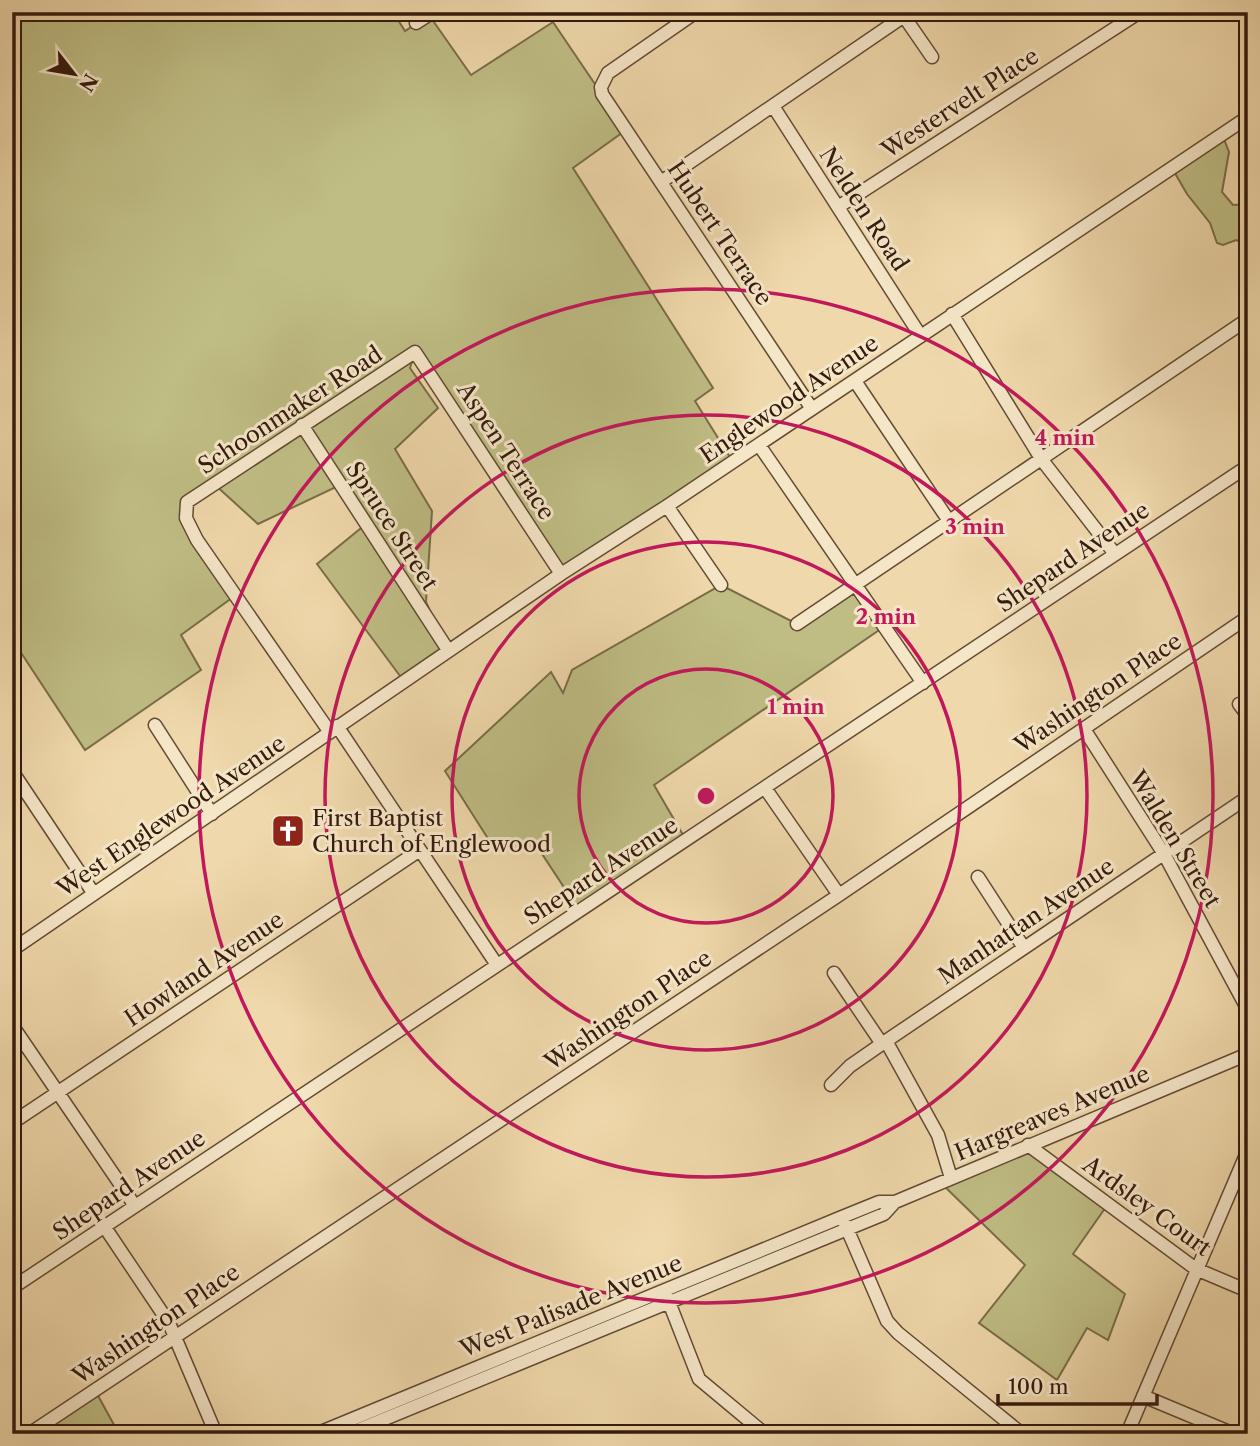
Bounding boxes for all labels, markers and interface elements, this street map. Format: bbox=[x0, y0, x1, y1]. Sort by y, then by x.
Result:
north arrow bbox=[38, 38, 108, 108]
street label: Westervelt Place bbox=[875, 42, 1044, 165]
text: N bbox=[74, 69, 102, 95]
street label: Nelden Road bbox=[813, 142, 915, 276]
street label: Hubert Terrace bbox=[661, 156, 779, 310]
street label: Englewood Avenue bbox=[694, 329, 884, 469]
street label: Schoonmaker Road bbox=[193, 340, 387, 480]
street label: Aspen Terrace bbox=[451, 376, 561, 525]
text: 4 min bbox=[1035, 425, 1096, 450]
street label: Spruce Street bbox=[340, 456, 444, 596]
street label: Shepard Avenue bbox=[992, 496, 1154, 618]
text: 3 min bbox=[945, 514, 1006, 539]
text: 2 min bbox=[856, 604, 917, 629]
street label: Washington Place bbox=[1008, 627, 1187, 760]
text: 1 min bbox=[767, 694, 825, 719]
street label: West Englewood Avenue bbox=[51, 729, 291, 904]
street label: Walden Street bbox=[1123, 765, 1227, 913]
centre of rings bbox=[694, 784, 718, 808]
place label: First Baptist Church of Englewood bbox=[312, 804, 551, 858]
street label: Shepard Avenue bbox=[519, 811, 683, 931]
church icon: First Baptist Church of Englewood bbox=[269, 812, 307, 850]
street label: Manhattan Avenue bbox=[933, 852, 1119, 990]
street label: Howland Avenue bbox=[119, 905, 289, 1033]
street label: Washington Place bbox=[538, 944, 717, 1077]
street label: Hargreaves Avenue bbox=[950, 1059, 1154, 1167]
street label: Shepard Avenue bbox=[48, 1124, 210, 1246]
street label: Ardsley Court bbox=[1077, 1149, 1217, 1262]
street label: West Palisade Avenue bbox=[455, 1249, 686, 1364]
street label: Washington Place bbox=[66, 1258, 245, 1391]
scale bar bbox=[998, 1362, 1157, 1406]
text: 100 m bbox=[1008, 1374, 1069, 1399]

